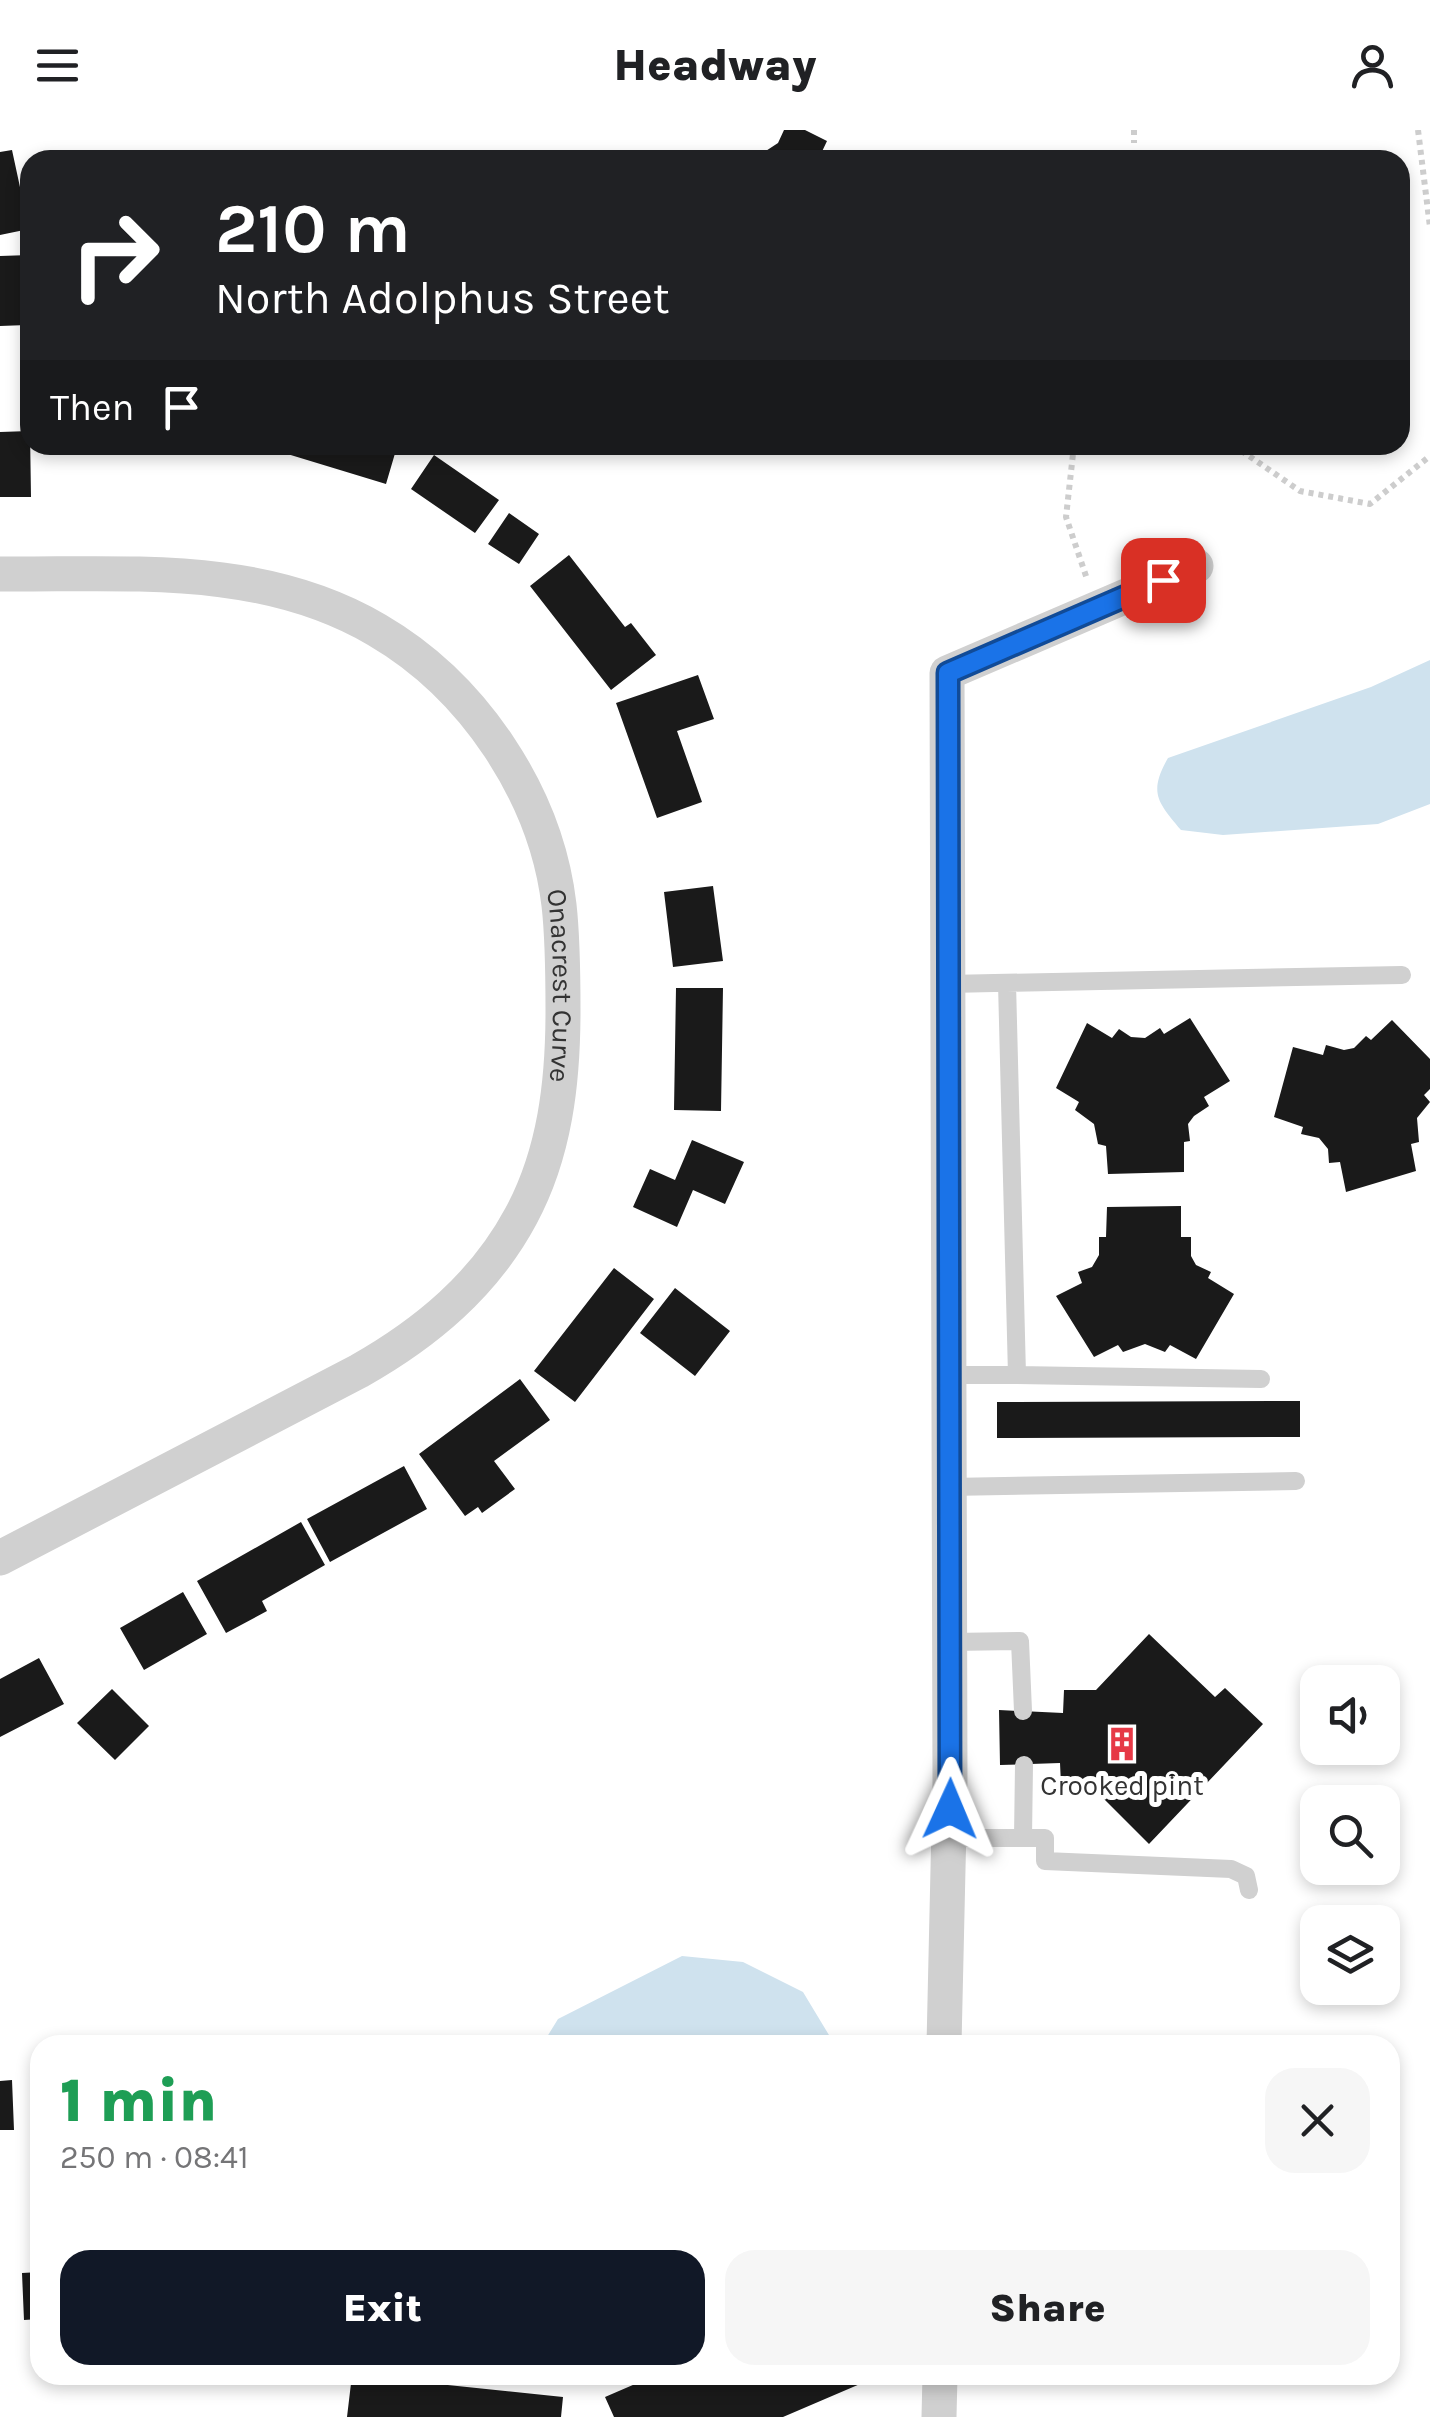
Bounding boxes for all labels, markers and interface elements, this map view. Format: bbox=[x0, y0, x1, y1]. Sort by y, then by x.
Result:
icon: menu bbox=[30, 38, 85, 93]
icon: person bbox=[1345, 38, 1400, 93]
text: Headway bbox=[614, 39, 816, 91]
text: 210 m bbox=[215, 188, 411, 270]
icon: right bbox=[50, 190, 180, 320]
text: North Adolphus Street bbox=[215, 272, 670, 324]
icon: arrive bbox=[154, 380, 209, 435]
text: Then bbox=[50, 385, 134, 430]
pin bbox=[1121, 538, 1206, 623]
icon: arrive bbox=[1136, 553, 1191, 608]
street label: Onacrest Curve bbox=[540, 887, 579, 1084]
map controls bbox=[1300, 1665, 1400, 2005]
button: sound bbox=[1300, 1665, 1400, 1765]
building icon: Crooked pint bbox=[1103, 1725, 1141, 1763]
position arrow bbox=[898, 1757, 1002, 1861]
place label: Crooked pint bbox=[1040, 1769, 1204, 1802]
button: search bbox=[1300, 1785, 1400, 1885]
button: layers bbox=[1300, 1905, 1400, 2005]
text: 1 min bbox=[60, 2066, 217, 2136]
button: close bbox=[1265, 2068, 1370, 2173]
text: 250 m · 08:41 bbox=[60, 2139, 249, 2176]
button: Exit bbox=[60, 2250, 705, 2365]
button: Share bbox=[725, 2250, 1370, 2365]

